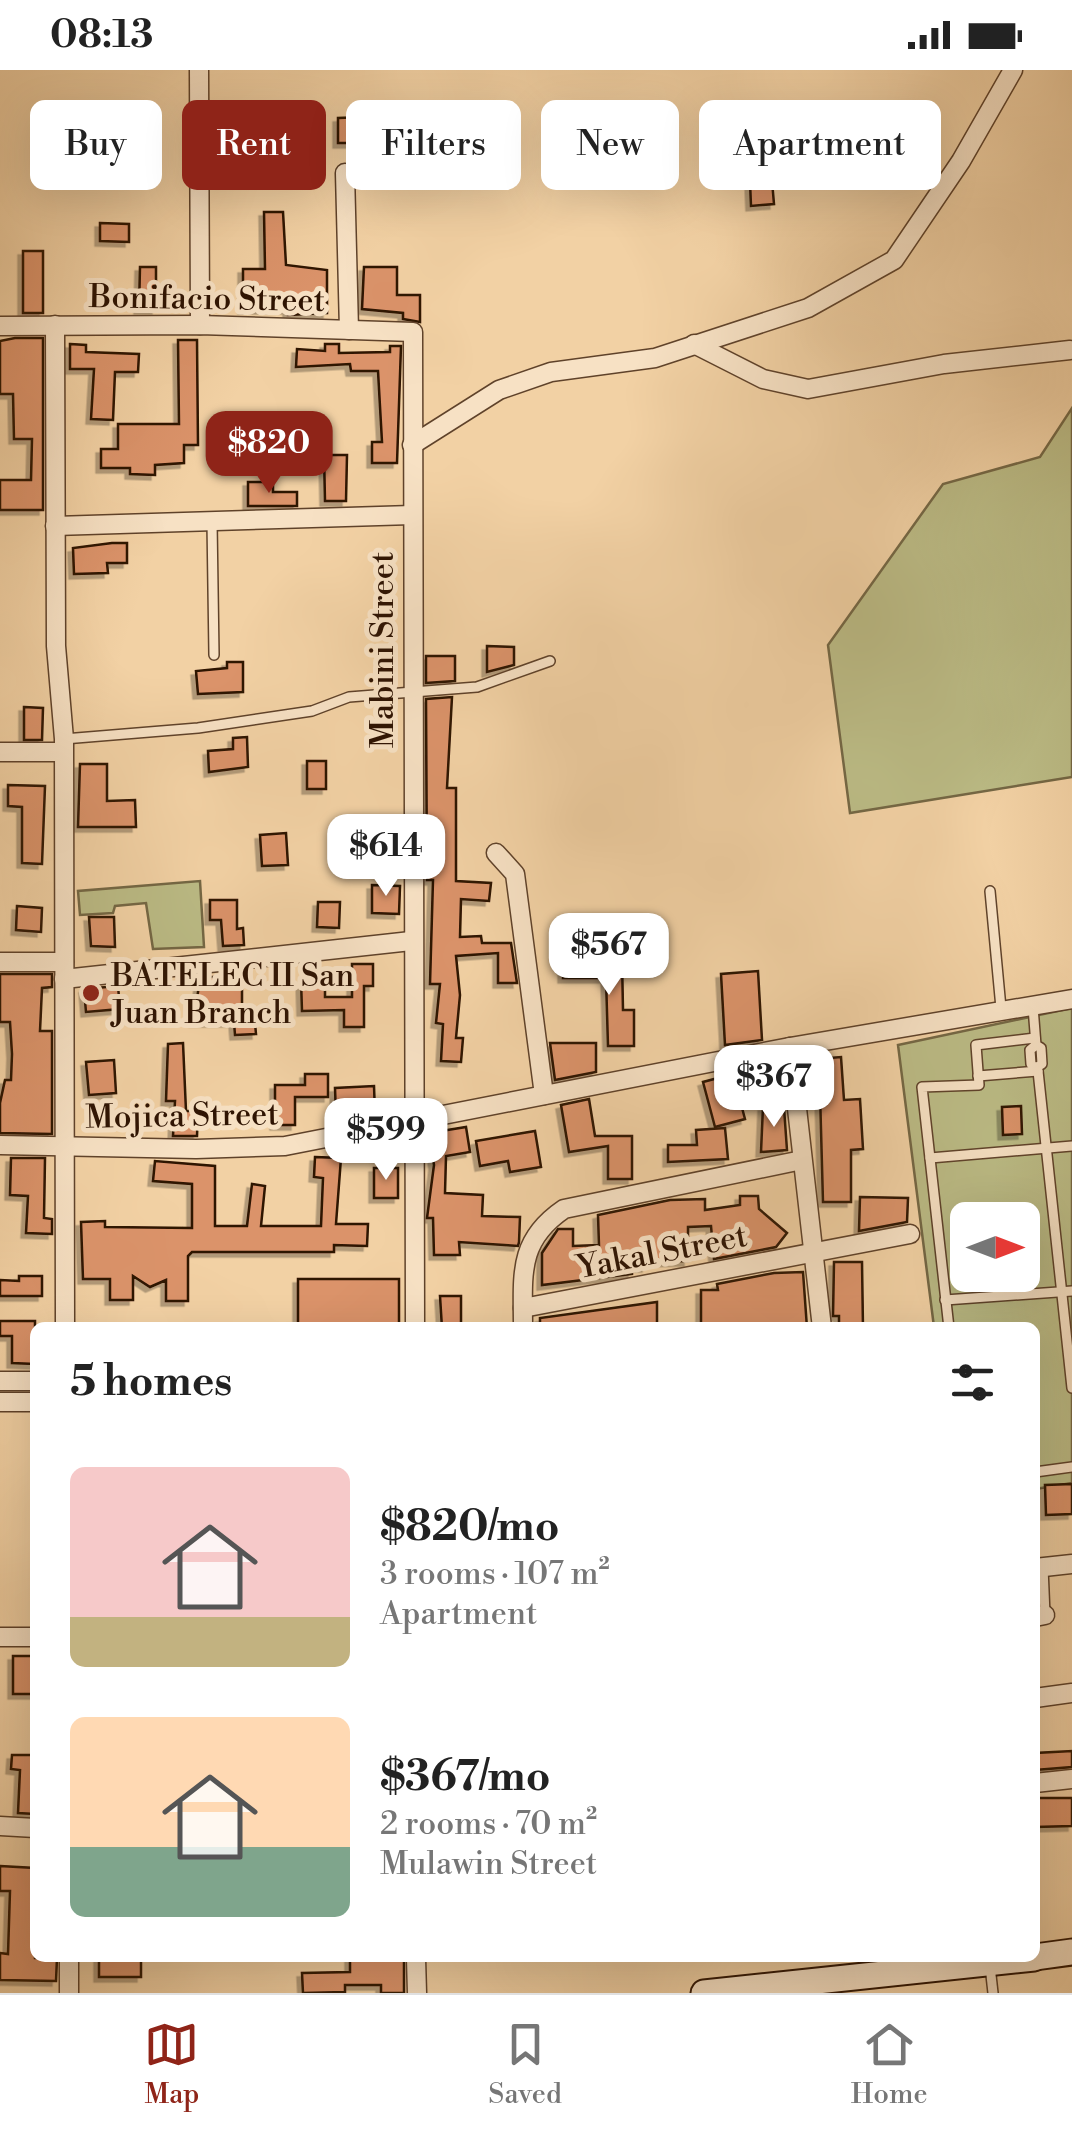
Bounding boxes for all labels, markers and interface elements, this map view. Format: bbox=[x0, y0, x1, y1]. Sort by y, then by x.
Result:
text: 08:13 bbox=[50, 12, 153, 59]
chip: Buy bbox=[30, 100, 162, 190]
chip: Rent bbox=[182, 100, 326, 190]
chip: Filters bbox=[346, 100, 521, 190]
chip: New bbox=[541, 100, 679, 190]
chip: Apartment bbox=[699, 100, 941, 190]
street label: Bonifacio Street bbox=[88, 277, 325, 321]
pin: $820 bbox=[210, 411, 328, 496]
text: $820 bbox=[228, 423, 310, 463]
street label: Mabini Street bbox=[363, 552, 403, 748]
pin: $614 bbox=[327, 814, 445, 899]
text: $614 bbox=[349, 826, 423, 866]
pin: $567 bbox=[550, 913, 668, 998]
text: $567 bbox=[571, 925, 647, 965]
place label: BATELEC II San Juan Branch bbox=[110, 956, 354, 1033]
marker: BATELEC II San Juan Branch bbox=[80, 982, 102, 1004]
pin: $367 bbox=[715, 1045, 833, 1130]
text: $367 bbox=[736, 1057, 812, 1097]
street label: Mojica Street bbox=[85, 1094, 279, 1138]
pin: $599 bbox=[327, 1098, 445, 1183]
text: $599 bbox=[346, 1110, 426, 1150]
north arrow bbox=[950, 1202, 1040, 1292]
map controls bbox=[950, 1202, 1040, 1292]
street label: Yakal Street bbox=[572, 1216, 751, 1288]
icon: filters bbox=[945, 1355, 1000, 1410]
text: 5 homes bbox=[70, 1356, 232, 1409]
text: $820/mo bbox=[380, 1501, 559, 1554]
icon: home bbox=[150, 1507, 270, 1627]
text: 3 rooms · 107 m² bbox=[380, 1554, 610, 1594]
text: Apartment bbox=[380, 1594, 537, 1634]
text: $367/mo bbox=[380, 1751, 550, 1804]
icon: home bbox=[150, 1757, 270, 1877]
text: 2 rooms · 70 m² bbox=[380, 1804, 597, 1844]
text: Mulawin Street bbox=[380, 1844, 597, 1884]
tab: Map bbox=[144, 2017, 200, 2112]
tab: Saved bbox=[488, 2017, 562, 2112]
tab: Home bbox=[851, 2017, 928, 2112]

